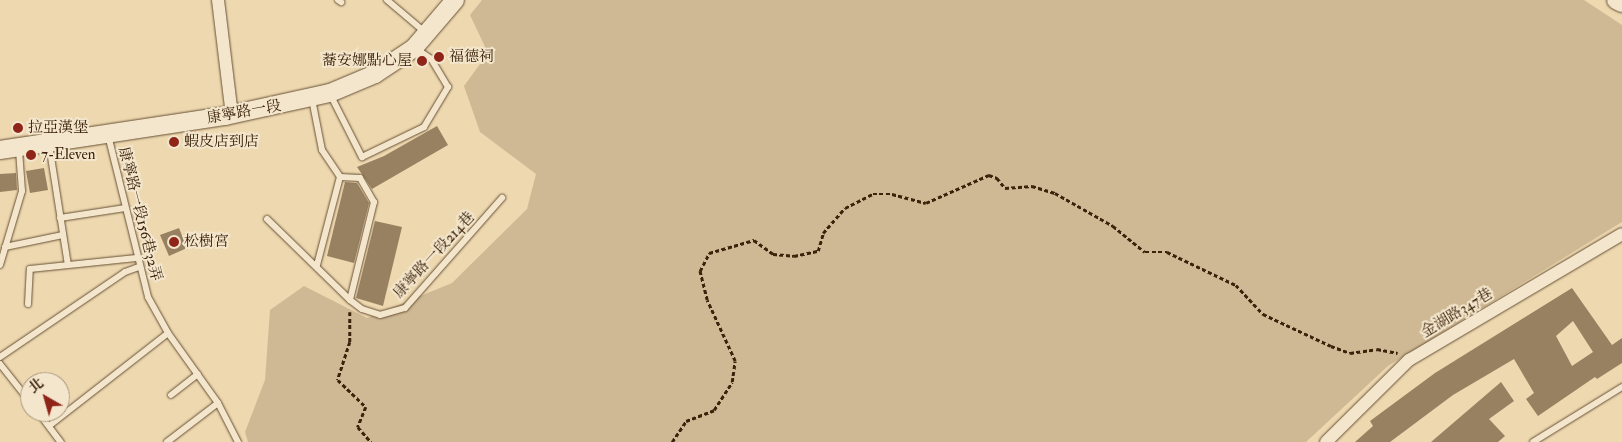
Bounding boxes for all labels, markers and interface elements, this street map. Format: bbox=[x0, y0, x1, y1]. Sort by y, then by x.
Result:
place label: 福德祠 bbox=[449, 48, 494, 66]
marker: 福德祠 bbox=[433, 51, 445, 63]
place label: 蕎安娜點心屋 bbox=[322, 52, 412, 70]
marker: 蕎安娜點心屋 bbox=[416, 55, 428, 67]
street label: 康寧路一段 bbox=[206, 97, 282, 127]
place label: 拉亞漢堡 bbox=[28, 119, 88, 137]
marker: 拉亞漢堡 bbox=[12, 122, 24, 134]
place label: 蝦皮店到店 bbox=[184, 133, 259, 151]
marker: 蝦皮店到店 bbox=[168, 136, 180, 148]
street label: 康寧路一段156巷32弄 bbox=[115, 145, 165, 283]
place label: 7-Eleven bbox=[41, 146, 95, 164]
marker: 7-Eleven bbox=[25, 149, 37, 161]
street label: 康寧路一段214巷 bbox=[390, 208, 478, 302]
place label: 松樹宮 bbox=[184, 233, 229, 251]
marker: 松樹宮 bbox=[168, 236, 180, 248]
street label: 金湖路347巷 bbox=[1418, 285, 1496, 341]
north arrow bbox=[20, 372, 70, 422]
text: 北 bbox=[25, 375, 47, 397]

